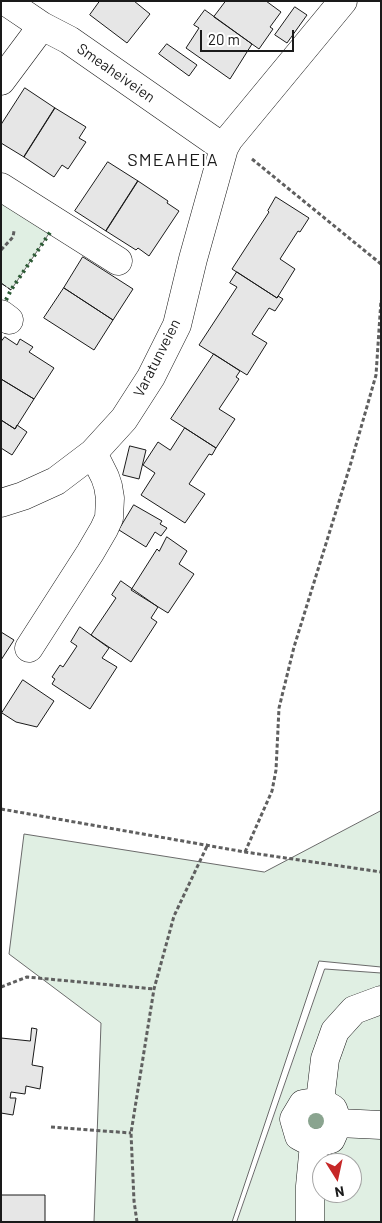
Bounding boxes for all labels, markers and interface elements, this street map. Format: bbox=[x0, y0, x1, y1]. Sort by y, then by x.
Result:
scale bar bbox=[202, 20, 296, 52]
text: 20 m bbox=[208, 30, 240, 48]
street label: Smeaheiveien bbox=[73, 39, 159, 107]
district label: SMEAHEIA bbox=[126, 149, 220, 171]
street label: Varatunveien bbox=[130, 316, 184, 400]
north arrow bbox=[312, 1153, 362, 1203]
text: N bbox=[333, 1183, 346, 1201]

